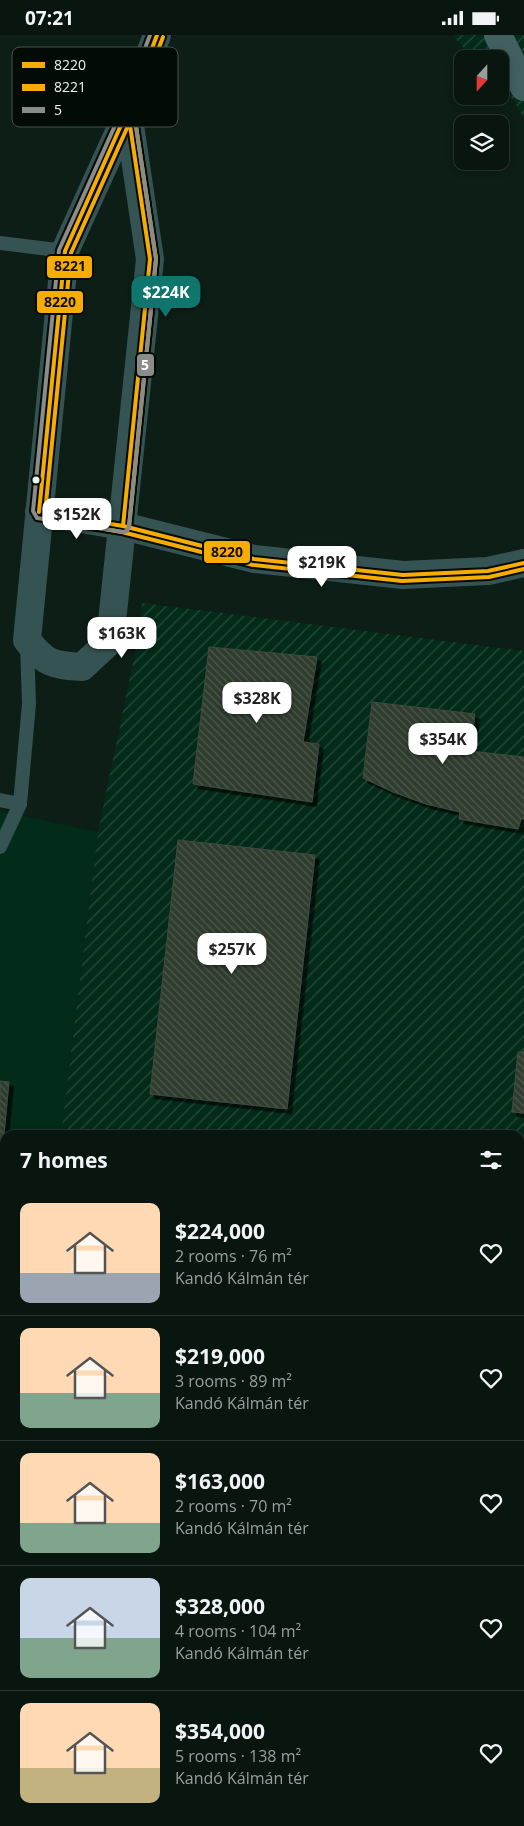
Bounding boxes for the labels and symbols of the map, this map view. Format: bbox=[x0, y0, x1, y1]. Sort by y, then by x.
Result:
legend bbox=[12, 47, 178, 127]
north arrow bbox=[454, 50, 509, 105]
text: 8220 bbox=[54, 55, 86, 74]
text: 8221 bbox=[54, 77, 86, 96]
text: 5 bbox=[54, 100, 62, 119]
line badge: 8221 bbox=[46, 255, 93, 279]
text: 8221 bbox=[54, 256, 86, 275]
pin: $224K bbox=[131, 275, 201, 318]
line badge: 8220 bbox=[36, 290, 84, 314]
text: 8220 bbox=[44, 292, 76, 311]
line badge: 5 bbox=[136, 353, 155, 377]
text: 5 bbox=[141, 355, 149, 374]
unlabelled marker bbox=[31, 475, 41, 485]
pin: $152K bbox=[42, 497, 112, 540]
line badge: 8220 bbox=[203, 540, 251, 564]
text: 8220 bbox=[211, 542, 243, 561]
pin: $219K bbox=[287, 545, 357, 588]
pin: $163K bbox=[87, 617, 157, 659]
pin: $328K bbox=[222, 681, 292, 724]
pin: $354K bbox=[408, 723, 478, 765]
pin: $257K bbox=[197, 933, 267, 975]

